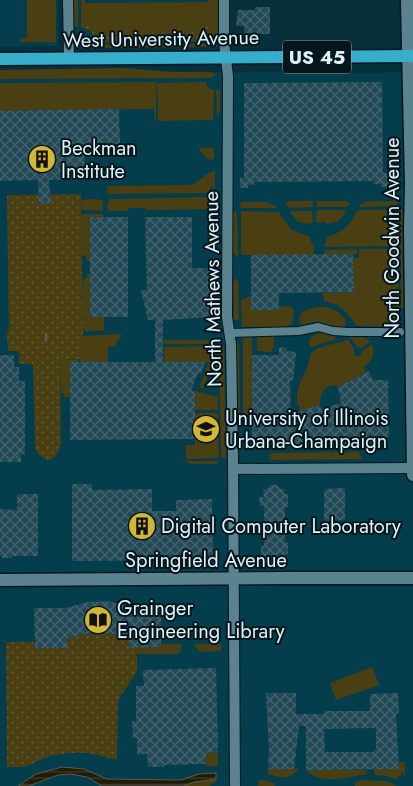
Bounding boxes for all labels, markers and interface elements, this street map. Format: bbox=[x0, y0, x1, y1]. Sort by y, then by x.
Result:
street label: West University Avenue bbox=[63, 23, 259, 55]
road number: US 45 bbox=[283, 41, 351, 74]
place label: Beckman Institute bbox=[61, 134, 137, 186]
street label: North Goodwin Avenue bbox=[378, 138, 407, 338]
building icon: Beckman Institute bbox=[27, 144, 57, 174]
street label: North Mathews Avenue bbox=[197, 191, 229, 387]
place label: University of Illinois Urbana-Champaign bbox=[225, 404, 388, 456]
school or university icon: University of Illinois Urbana-Champaign bbox=[191, 414, 221, 444]
building icon: Digital Computer Laboratory bbox=[127, 511, 157, 541]
place label: Digital Computer Laboratory bbox=[161, 512, 401, 541]
street label: Springfield Avenue bbox=[125, 546, 287, 575]
place label: Grainger Engineering Library bbox=[117, 594, 285, 646]
library icon: Grainger Engineering Library bbox=[83, 605, 113, 635]

